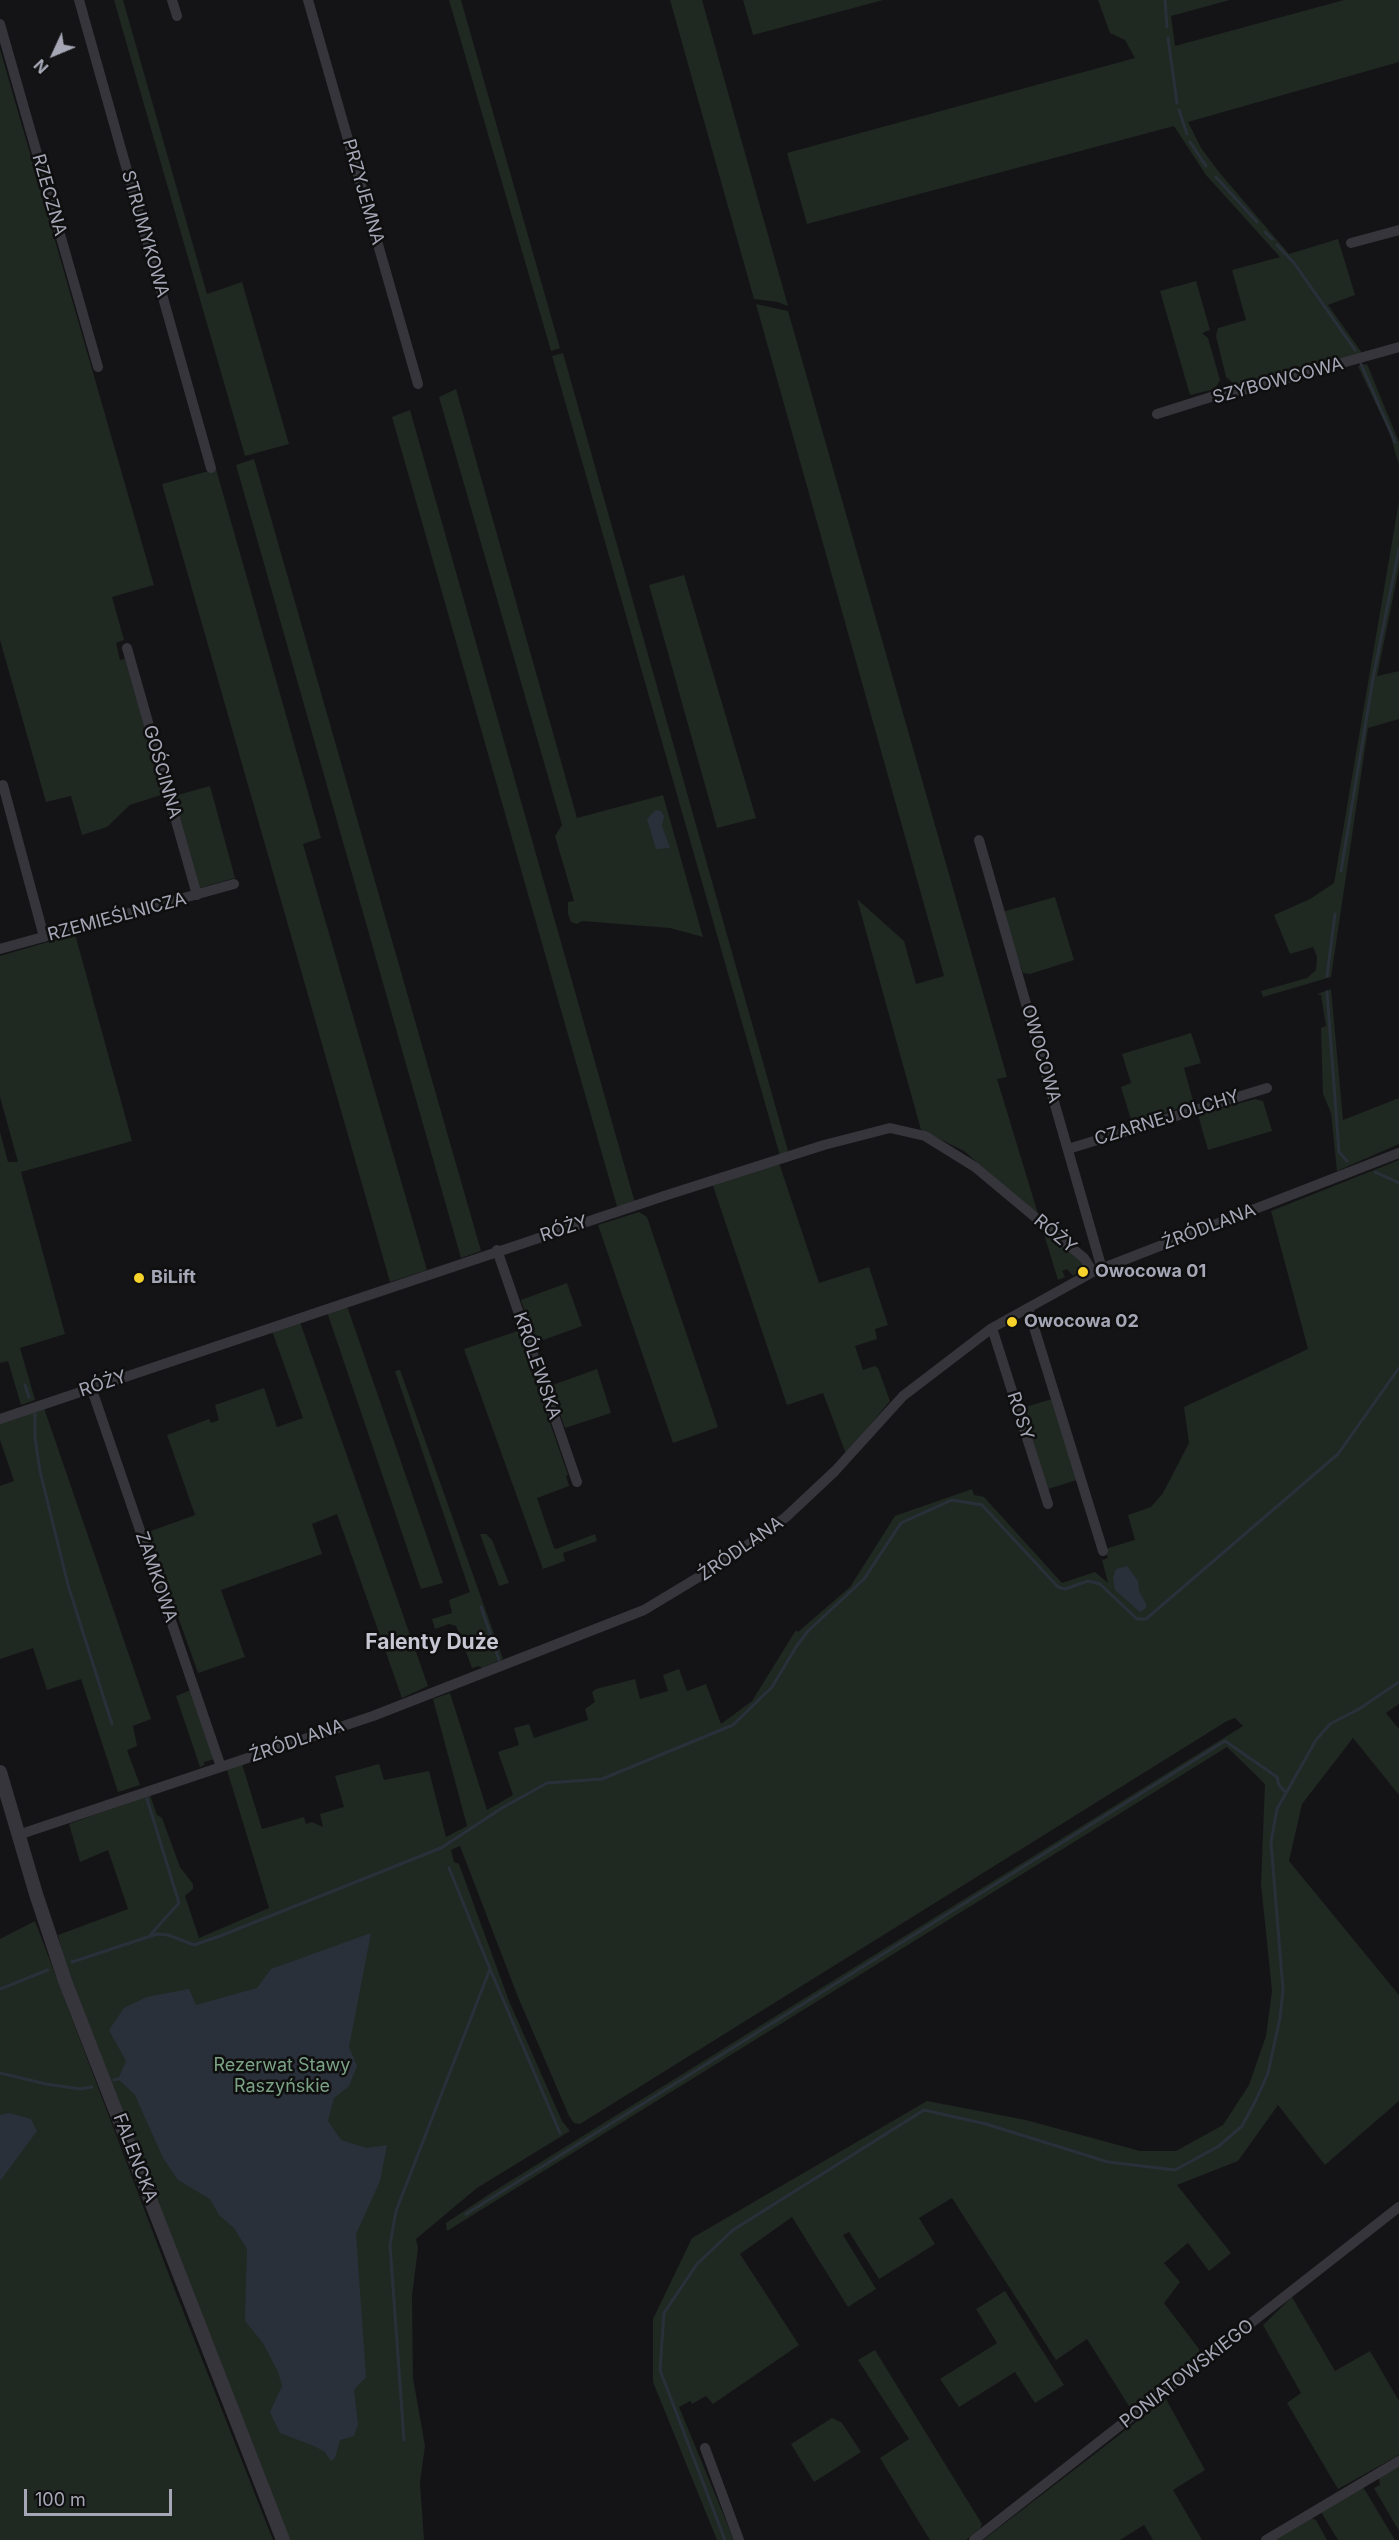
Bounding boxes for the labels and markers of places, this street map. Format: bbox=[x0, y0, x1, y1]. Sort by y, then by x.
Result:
place label: Owocowa 01 bbox=[1095, 1261, 1206, 1283]
marker: Owocowa 01 bbox=[1076, 1265, 1090, 1279]
place label: BiLift bbox=[151, 1267, 196, 1289]
marker: BiLift bbox=[132, 1271, 146, 1285]
place label: Owocowa 02 bbox=[1024, 1311, 1139, 1333]
marker: Owocowa 02 bbox=[1005, 1315, 1019, 1329]

